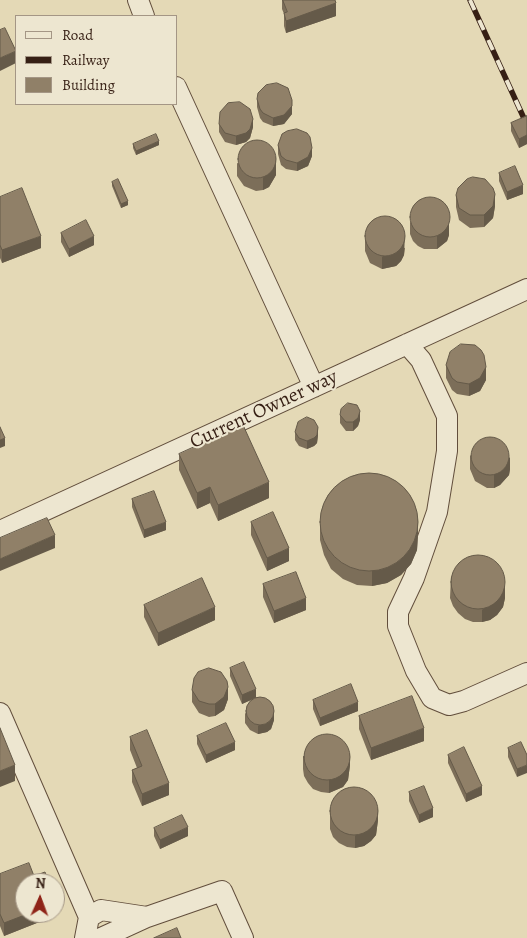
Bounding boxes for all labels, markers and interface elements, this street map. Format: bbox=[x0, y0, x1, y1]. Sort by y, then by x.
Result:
legend bbox=[15, 15, 178, 105]
text: Road bbox=[62, 25, 93, 45]
text: Railway bbox=[62, 50, 109, 70]
text: Building bbox=[62, 75, 115, 95]
street label: Current Owner way bbox=[186, 365, 342, 455]
north arrow bbox=[15, 873, 65, 923]
text: N bbox=[35, 874, 46, 893]

